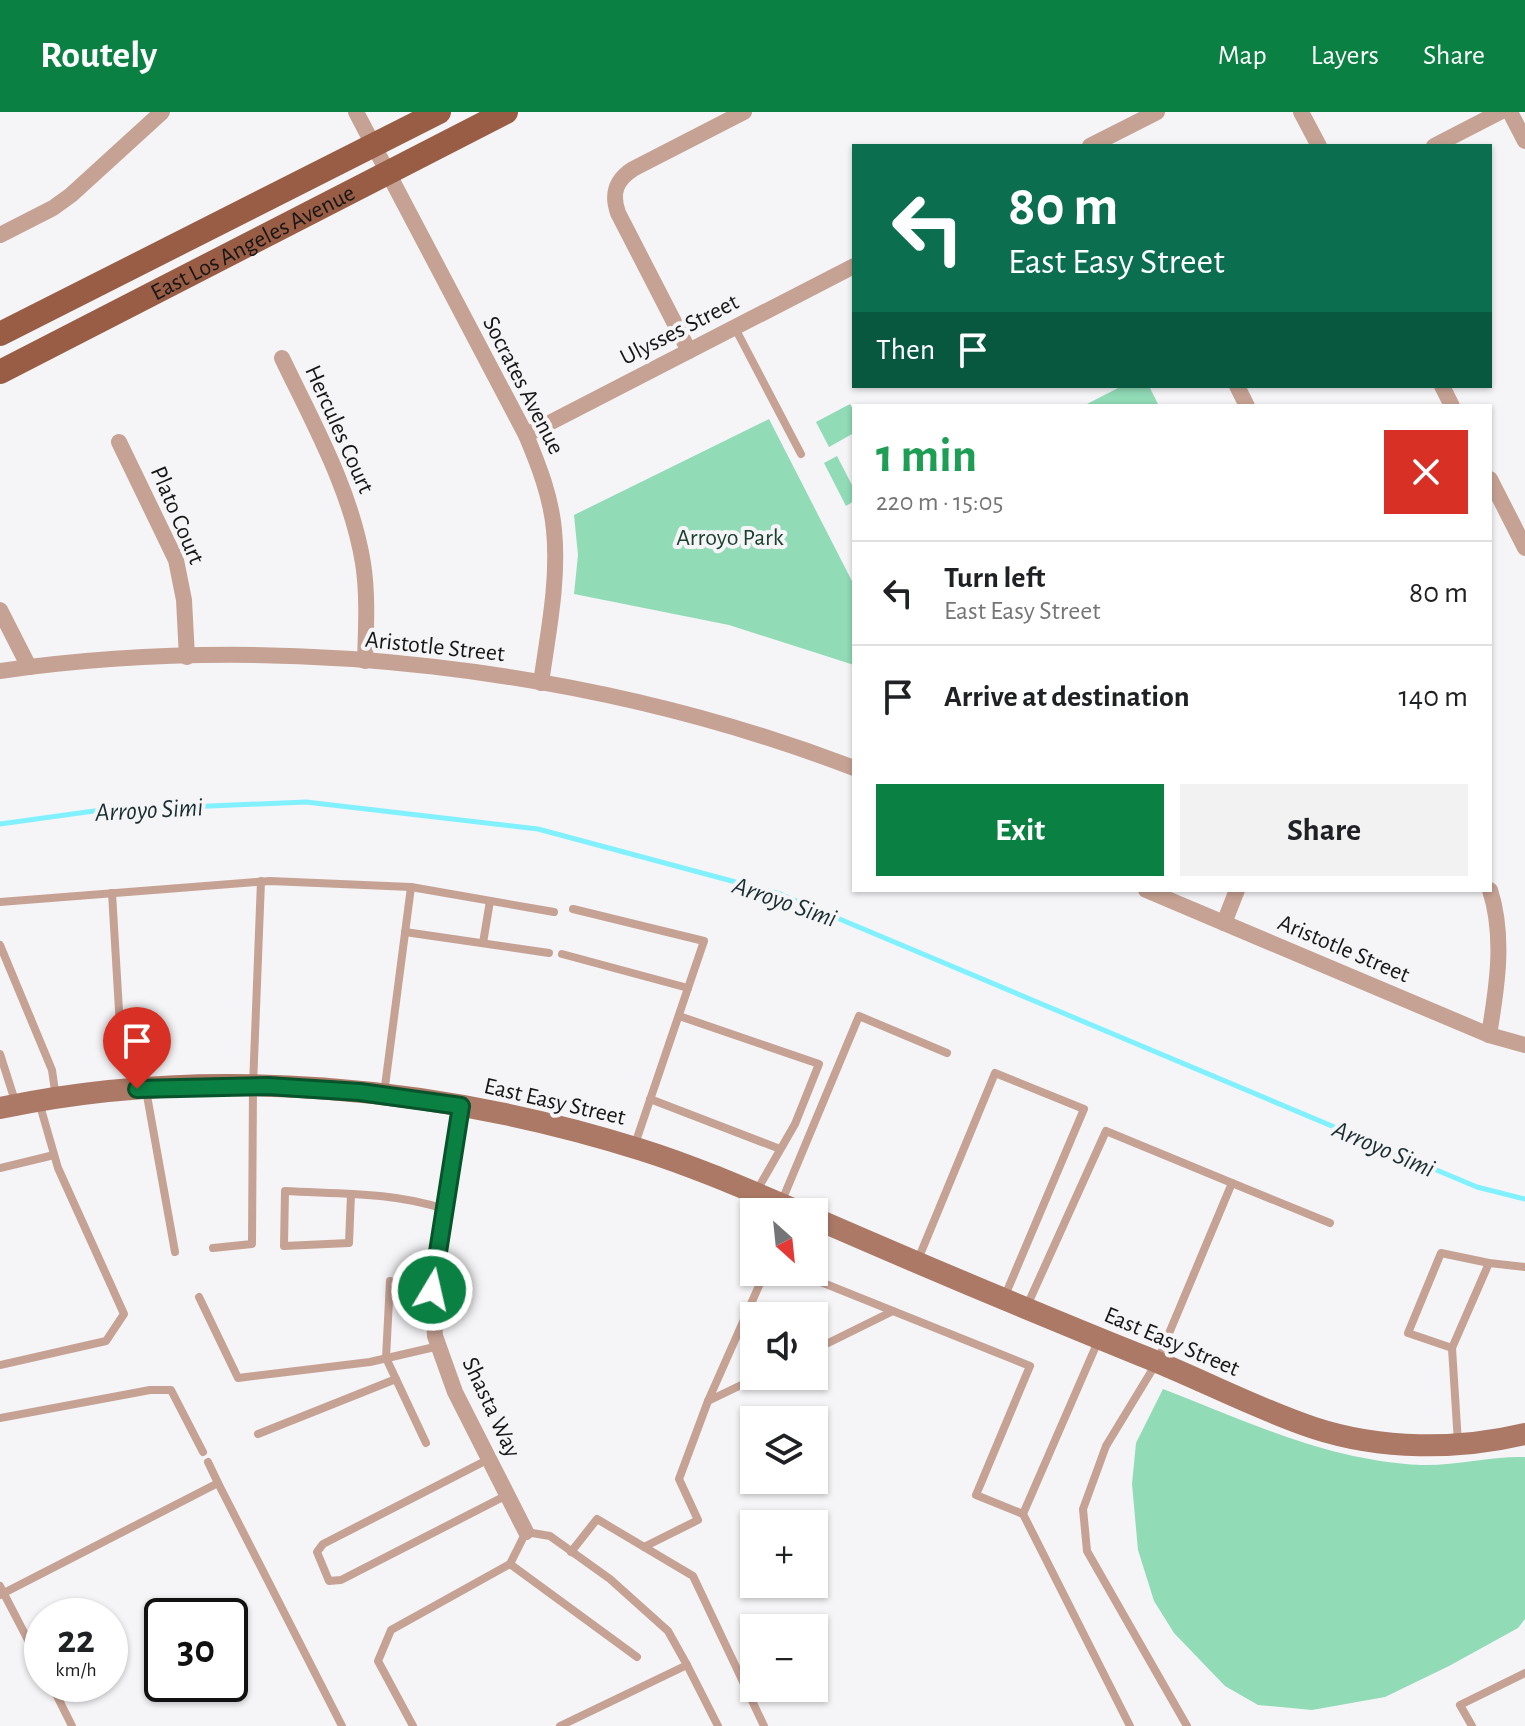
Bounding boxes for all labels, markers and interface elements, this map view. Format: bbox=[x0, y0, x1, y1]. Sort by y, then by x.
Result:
text: Routely bbox=[40, 37, 157, 75]
text: Map bbox=[1218, 42, 1267, 70]
text: Layers bbox=[1311, 42, 1379, 70]
text: Share bbox=[1423, 42, 1485, 70]
icon: left bbox=[876, 176, 980, 280]
text: 80 m bbox=[1008, 179, 1118, 235]
street label: East Los Angeles Avenue bbox=[147, 181, 359, 305]
text: East Easy Street bbox=[1008, 244, 1225, 280]
street label: Ulysses Street bbox=[616, 290, 743, 370]
street label: Socrates Avenue bbox=[478, 313, 568, 458]
icon: arrive bbox=[951, 328, 995, 372]
text: Then bbox=[876, 335, 935, 365]
street label: Hercules Court bbox=[300, 362, 378, 497]
button: close bbox=[1384, 430, 1468, 514]
text: 1 min bbox=[876, 433, 977, 481]
street label: Plato Court bbox=[146, 463, 209, 568]
text: 220 m · 15:05 bbox=[876, 489, 1003, 515]
park label: Arroyo Park bbox=[676, 526, 784, 550]
text: Turn left bbox=[944, 563, 1045, 593]
icon: left bbox=[876, 571, 920, 615]
text: 80 m bbox=[1409, 578, 1468, 608]
text: East Easy Street bbox=[944, 598, 1100, 624]
street label: Aristotle Street bbox=[364, 628, 506, 666]
icon: arrive bbox=[876, 675, 920, 719]
text: Arrive at destination bbox=[944, 682, 1190, 712]
text: 140 m bbox=[1398, 682, 1468, 712]
button: Exit bbox=[876, 784, 1164, 876]
button: Share bbox=[1180, 784, 1468, 876]
water label: Arroyo Simi bbox=[93, 794, 204, 826]
water label: Arroyo Simi bbox=[728, 872, 840, 932]
street label: Aristotle Street bbox=[1274, 910, 1413, 988]
pin bbox=[103, 1007, 171, 1089]
icon: arrive bbox=[115, 1019, 159, 1063]
street label: East Easy Street bbox=[482, 1074, 628, 1130]
water label: Arroyo Simi bbox=[1328, 1115, 1439, 1182]
north arrow bbox=[740, 1198, 828, 1286]
map controls bbox=[740, 1198, 828, 1702]
position arrow bbox=[390, 1248, 474, 1332]
button: sound bbox=[740, 1302, 828, 1390]
street label: East Easy Street bbox=[1100, 1303, 1243, 1381]
street label: Shasta Way bbox=[458, 1354, 525, 1461]
button: layers bbox=[740, 1406, 828, 1494]
button: + bbox=[740, 1510, 828, 1598]
speed limit sign: 30 bbox=[144, 1598, 248, 1702]
button: − bbox=[740, 1614, 828, 1702]
text: 22 bbox=[57, 1620, 95, 1660]
text: km/h bbox=[55, 1660, 97, 1680]

